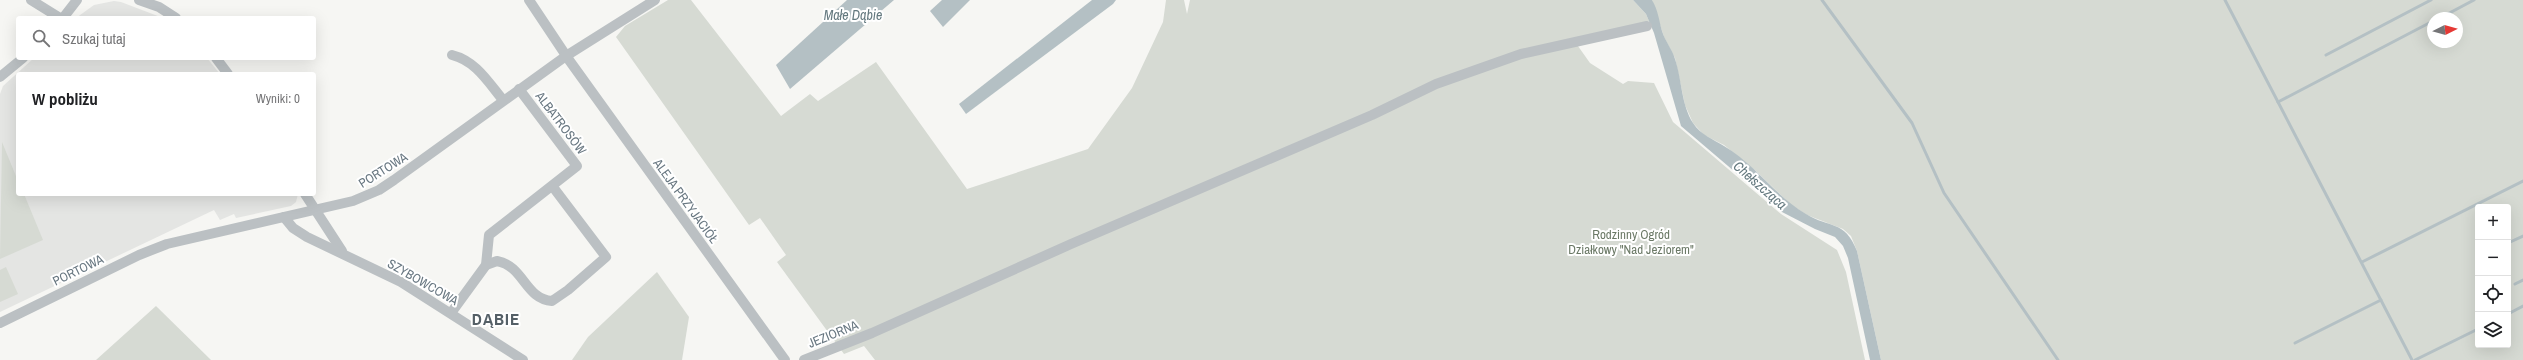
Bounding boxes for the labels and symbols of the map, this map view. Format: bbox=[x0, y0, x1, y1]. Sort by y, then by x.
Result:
water label: Małe Dąbie bbox=[824, 6, 882, 24]
north arrow bbox=[2427, 12, 2463, 48]
street label: ALBATROSÓW bbox=[531, 87, 590, 158]
street label: PORTOWA bbox=[355, 148, 411, 192]
street label: ALEJA PRZYJACIÓŁ bbox=[649, 154, 723, 247]
water label: Chełszcząca bbox=[1730, 157, 1790, 213]
park label: Rodzinny Ogród Działkowy "Nad Jeziorem" bbox=[1568, 226, 1694, 258]
street label: PORTOWA bbox=[50, 250, 107, 290]
street label: SZYBOWCOWA bbox=[385, 255, 462, 310]
district label: DĄBIE bbox=[472, 307, 520, 330]
street label: JEZIORNA bbox=[805, 316, 861, 352]

